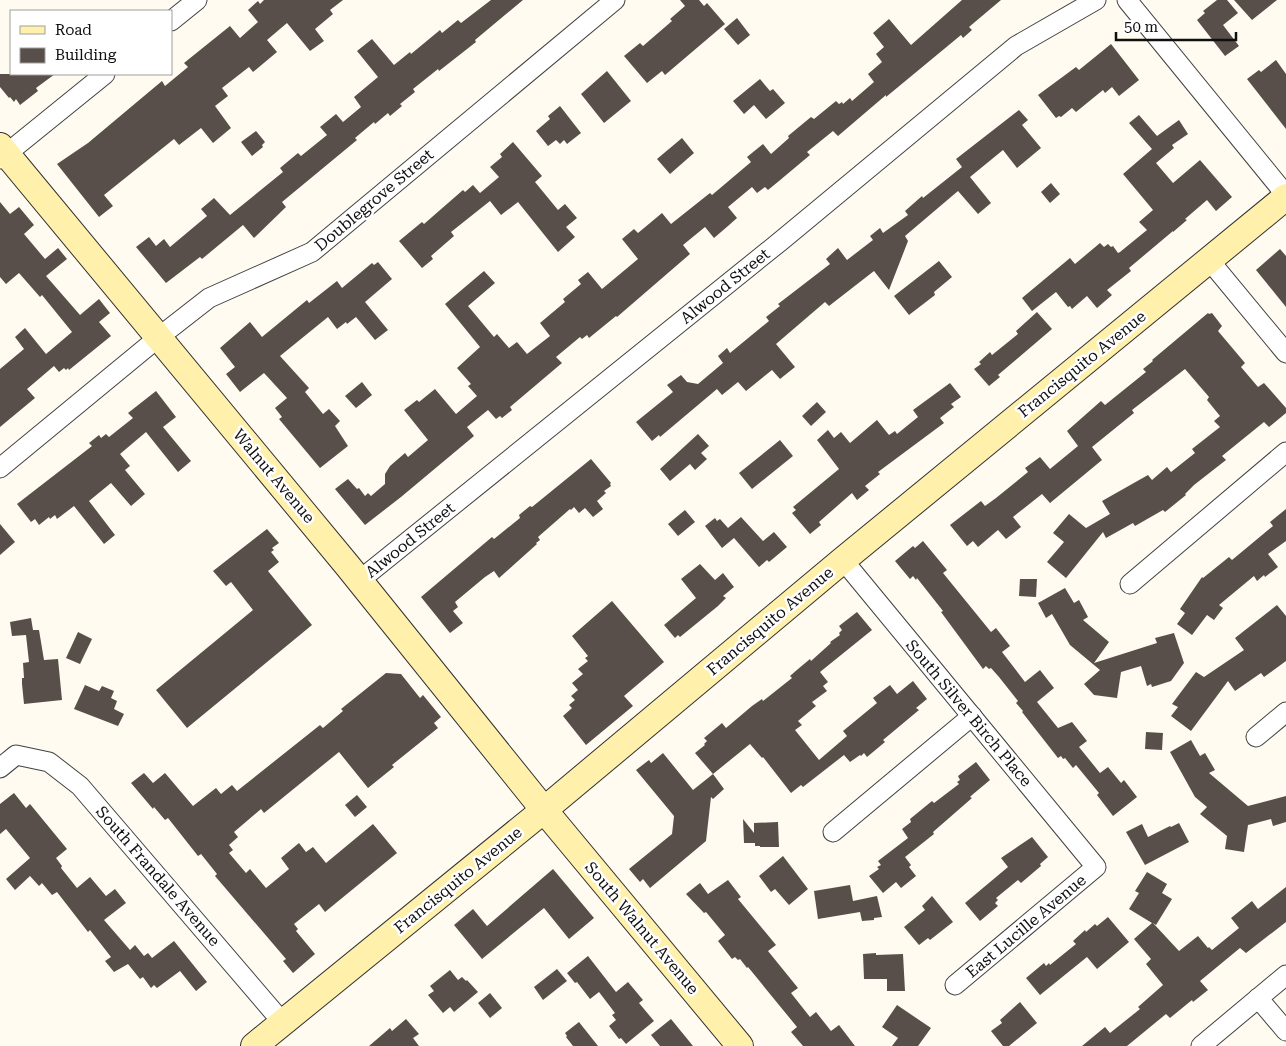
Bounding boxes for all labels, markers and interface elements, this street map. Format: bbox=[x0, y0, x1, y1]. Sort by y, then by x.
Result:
legend bbox=[10, 10, 172, 75]
scale bar bbox=[1116, 10, 1236, 42]
text: 50 m bbox=[1124, 18, 1159, 36]
text: Road bbox=[55, 21, 92, 39]
text: Building bbox=[55, 46, 117, 64]
street label: Doublegrove Street bbox=[311, 145, 437, 255]
street label: Alwood Street bbox=[677, 244, 773, 328]
street label: Francisquito Avenue bbox=[1014, 307, 1150, 421]
street label: Walnut Avenue bbox=[229, 425, 319, 527]
street label: Alwood Street bbox=[362, 498, 458, 582]
street label: Francisquito Avenue bbox=[703, 563, 837, 679]
street label: South Silver Birch Place bbox=[902, 636, 1036, 790]
street label: South Frandale Avenue bbox=[92, 802, 224, 950]
street label: Francisquito Avenue bbox=[390, 823, 526, 937]
street label: South Walnut Avenue bbox=[581, 858, 703, 998]
street label: East Lucille Avenue bbox=[962, 870, 1090, 982]

